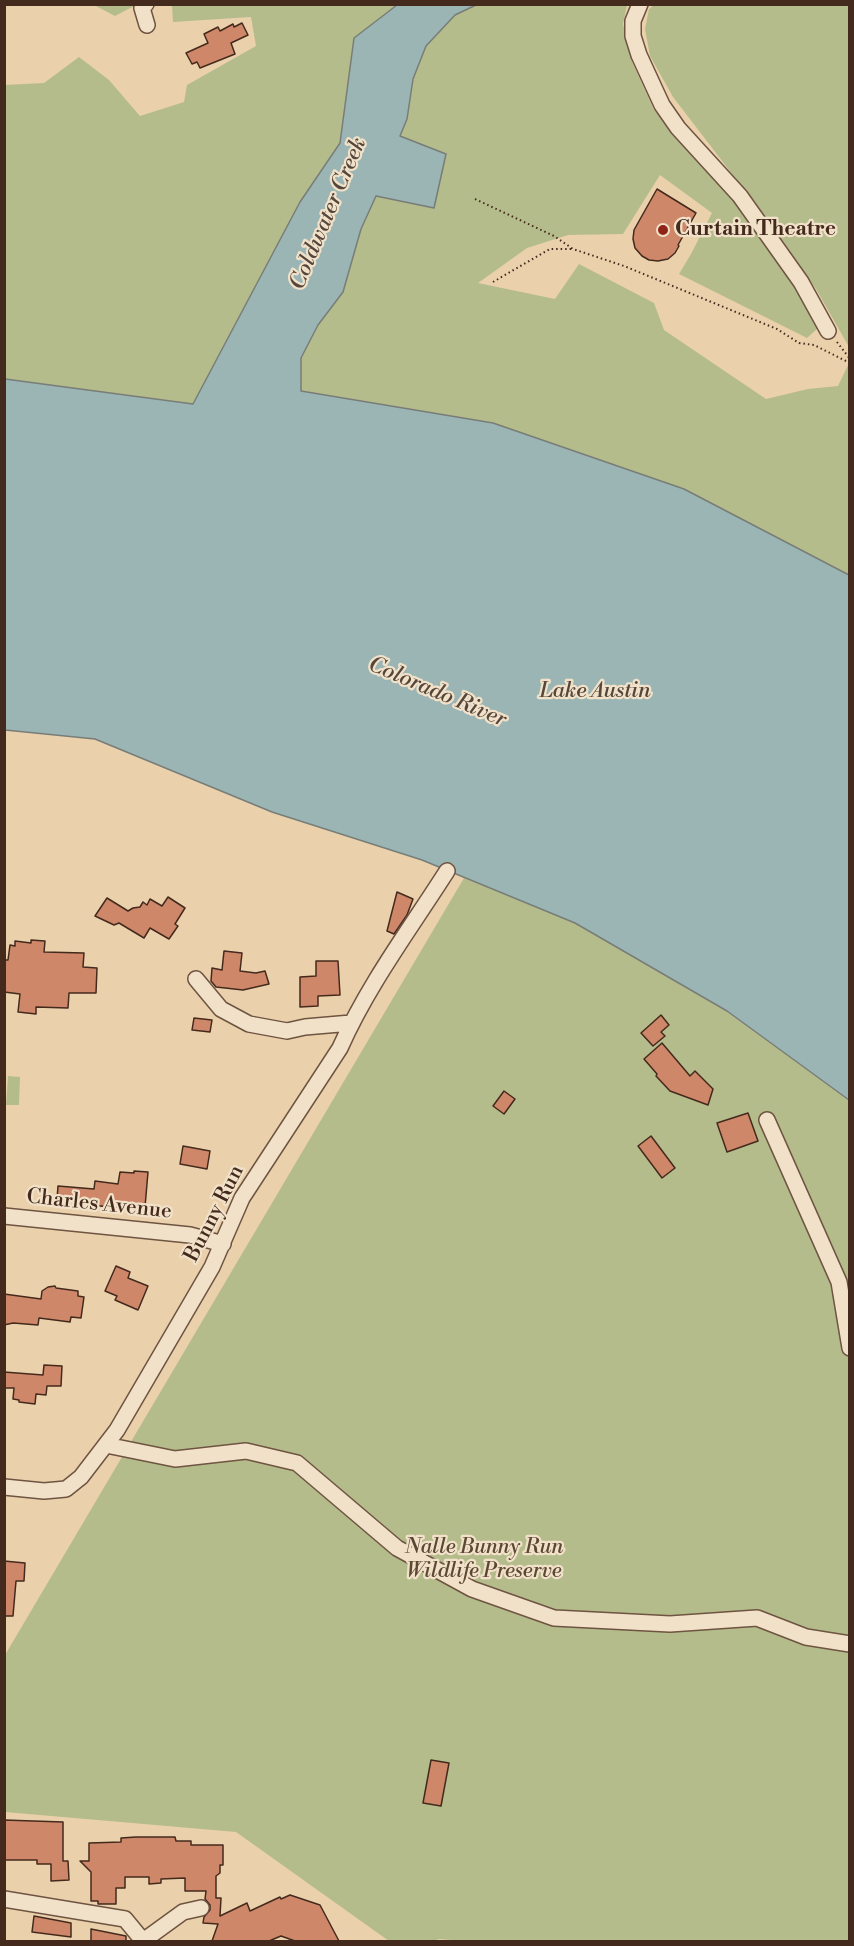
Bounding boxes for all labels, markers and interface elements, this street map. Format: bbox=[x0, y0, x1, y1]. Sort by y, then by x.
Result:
water label: Coldwater Creek bbox=[285, 134, 373, 294]
place label: Curtain Theatre bbox=[675, 217, 836, 243]
marker: Curtain Theatre bbox=[656, 223, 670, 237]
water label: Colorado River bbox=[364, 652, 510, 734]
water label: Lake Austin bbox=[539, 679, 651, 705]
street label: Bunny Run bbox=[180, 1161, 250, 1267]
street label: Charles Avenue bbox=[25, 1185, 173, 1225]
park label: Nalle Bunny Run Wildlife Preserve bbox=[405, 1535, 563, 1585]

